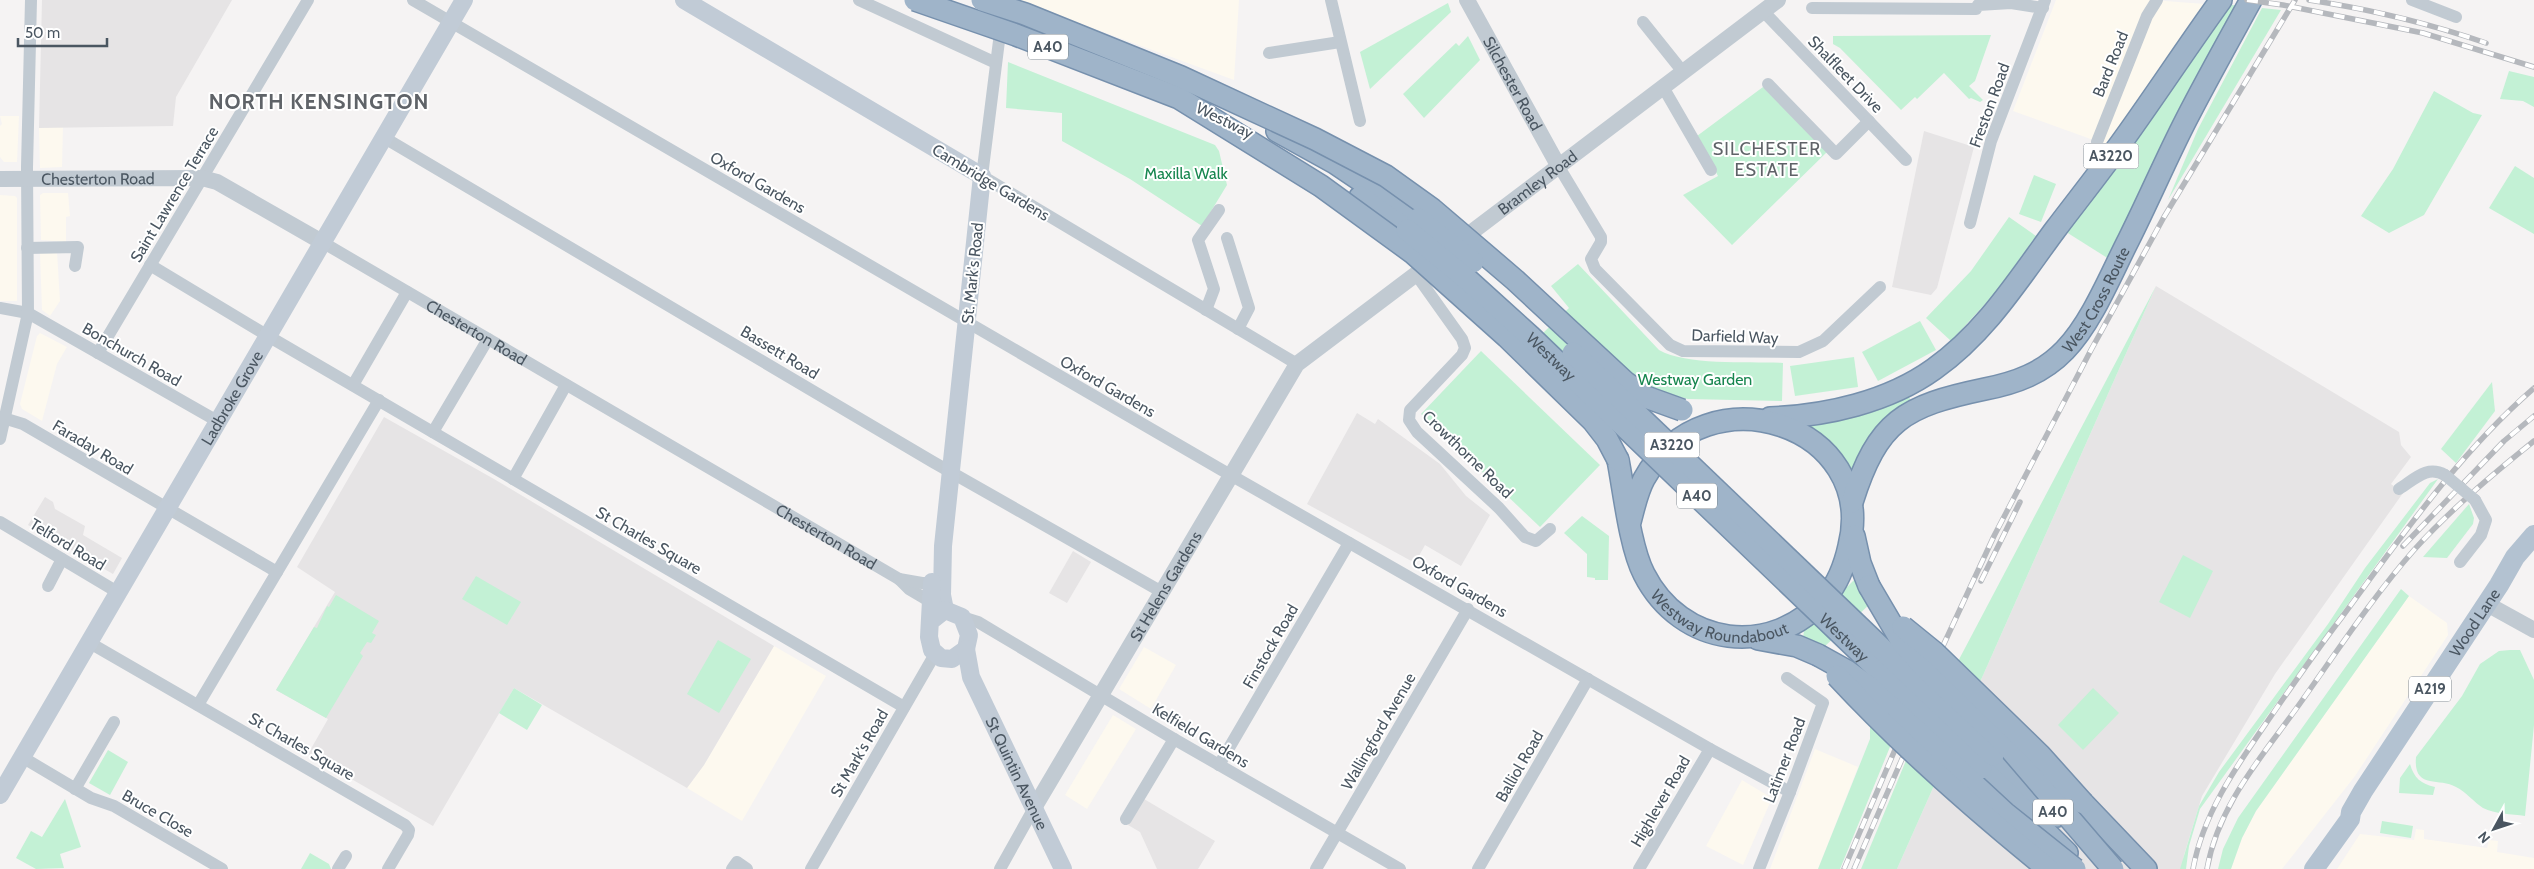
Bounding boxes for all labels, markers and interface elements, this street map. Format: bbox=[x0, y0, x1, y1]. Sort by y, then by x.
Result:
scale bar bbox=[18, 15, 106, 47]
text: 50 m bbox=[25, 24, 60, 42]
street label: Bard Road bbox=[2089, 29, 2132, 100]
street label: Shalfleet Drive bbox=[1804, 32, 1887, 117]
street label: Silchester Road bbox=[1479, 33, 1546, 134]
road number: A40 bbox=[1028, 34, 1068, 60]
street label: Freston Road bbox=[1965, 60, 2014, 150]
district label: NORTH KENSINGTON bbox=[209, 89, 429, 114]
street label: Westway bbox=[1193, 98, 1257, 143]
street label: Saint Lawrence Terrace bbox=[126, 123, 222, 265]
district label: SILCHESTER ESTATE bbox=[1713, 138, 1821, 181]
street label: Cambridge Gardens bbox=[929, 140, 1053, 225]
road number: A3220 bbox=[2084, 144, 2138, 168]
street label: Oxford Gardens bbox=[707, 147, 809, 218]
street label: Bramley Road bbox=[1494, 147, 1581, 219]
park label: Maxilla Walk bbox=[1144, 164, 1229, 183]
street label: Chesterton Road bbox=[41, 169, 155, 189]
street label: St. Mark's Road bbox=[958, 221, 987, 325]
street label: West Cross Route bbox=[2058, 244, 2134, 357]
street label: Chesterton Road bbox=[423, 296, 530, 370]
street label: Bonchurch Road bbox=[79, 319, 184, 390]
street label: Bassett Road bbox=[737, 322, 822, 383]
street label: Darfield Way bbox=[1691, 325, 1779, 348]
street label: Westway bbox=[1522, 329, 1580, 385]
street label: Ladbroke Grove bbox=[197, 347, 267, 448]
street label: Oxford Gardens bbox=[1057, 351, 1159, 422]
park label: Westway Garden bbox=[1638, 370, 1752, 389]
street label: Crowthorne Road bbox=[1419, 406, 1517, 502]
street label: Faraday Road bbox=[49, 416, 136, 479]
road number: A3220 bbox=[1644, 432, 1700, 458]
road number: A40 bbox=[1677, 484, 1717, 508]
street label: Chesterton Road bbox=[772, 500, 880, 574]
street label: St Charles Square bbox=[593, 502, 705, 578]
street label: Telford Road bbox=[26, 514, 109, 575]
street label: St Helens Gardens bbox=[1126, 528, 1206, 645]
street label: Oxford Gardens bbox=[1409, 551, 1511, 622]
street label: Wood Lane bbox=[2446, 585, 2504, 660]
street label: Westway Roundabout bbox=[1647, 586, 1792, 647]
street label: Finstock Road bbox=[1239, 601, 1302, 692]
street label: Westway bbox=[1815, 609, 1873, 666]
street label: Wallingford Avenue bbox=[1337, 669, 1420, 793]
road number: A219 bbox=[2409, 676, 2451, 702]
street label: Kelfield Gardens bbox=[1149, 699, 1253, 772]
street label: St Mark's Road bbox=[827, 706, 892, 801]
street label: St Charles Square bbox=[246, 708, 358, 784]
street label: St Quintin Avenue bbox=[981, 714, 1052, 833]
street label: Latimer Road bbox=[1759, 715, 1809, 806]
street label: Balliol Road bbox=[1491, 727, 1547, 805]
street label: Highlever Road bbox=[1627, 752, 1694, 850]
street label: Bruce Close bbox=[119, 785, 197, 841]
road number: A40 bbox=[2033, 800, 2073, 824]
north arrow bbox=[2469, 804, 2519, 854]
text: N bbox=[2474, 828, 2494, 847]

